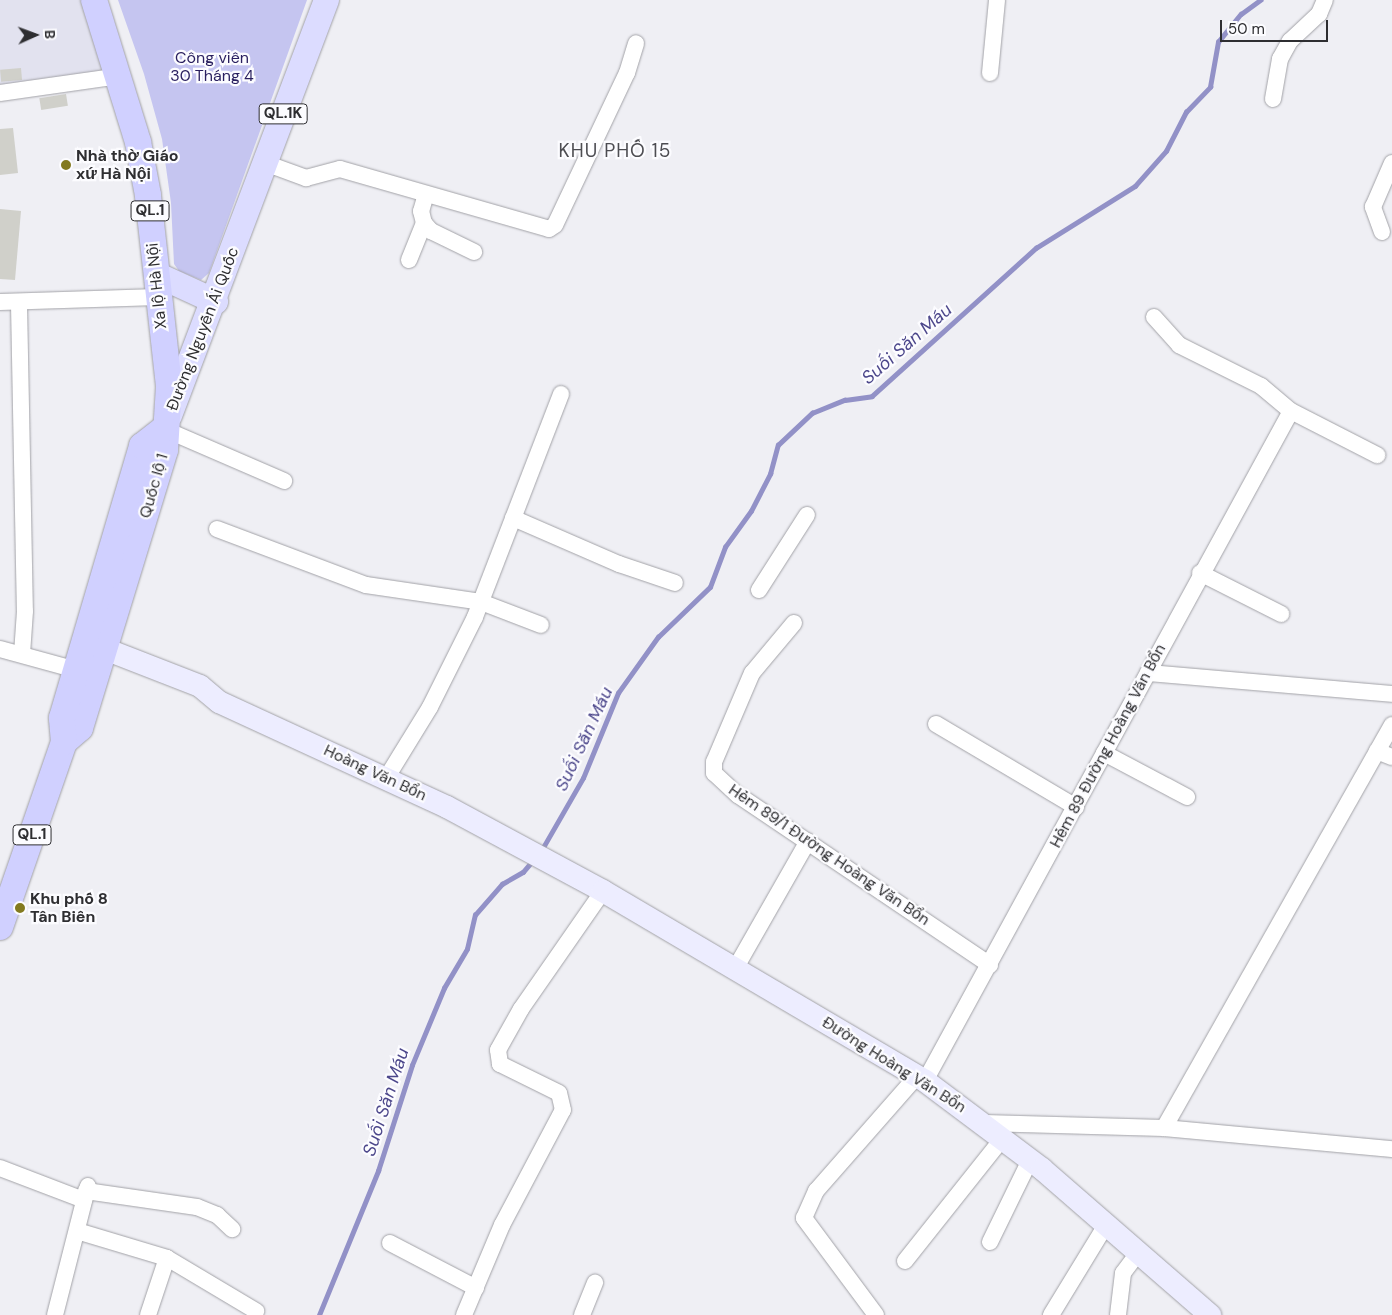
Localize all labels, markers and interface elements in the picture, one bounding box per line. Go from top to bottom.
north arrow [10,10,60,60]
scale bar [1222,10,1330,42]
text: 50 m [1228,19,1265,39]
text: B [41,30,59,39]
park label: Công viên 30 Tháng 4 [170,48,254,86]
road number: QL.1K [258,102,308,126]
district label: KHU PHỐ 15 [557,140,673,162]
place label: Nhà thờ Giáo xứ Hà Nội [76,146,179,184]
marker: Nhà thờ Giáo xứ Hà Nội [60,159,72,171]
road number: QL.1 [130,198,170,224]
street label: Xa lộ Hà Nội [143,242,171,330]
street label: Đường Nguyễn Ái Quốc [163,245,243,413]
water label: Suối Săn Máu [858,299,956,389]
street label: Quốc lộ 1 [136,452,172,520]
street label: Hẻm 89 Đường Hoàng Văn Bổn [1046,641,1170,851]
water label: Suối Săn Máu [550,684,618,794]
street label: Hoàng Văn Bổn [321,741,429,805]
street label: Hẻm 89/1 Đường Hoàng Văn Bổn [725,780,933,930]
road number: QL.1 [12,822,52,848]
place label: Khu phố 8 Tân Biên [30,889,108,927]
marker: Khu phố 8 Tân Biên [14,902,26,914]
street label: Đường Hoàng Văn Bổn [819,1013,969,1117]
water label: Suối Săn Máu [358,1045,414,1159]

